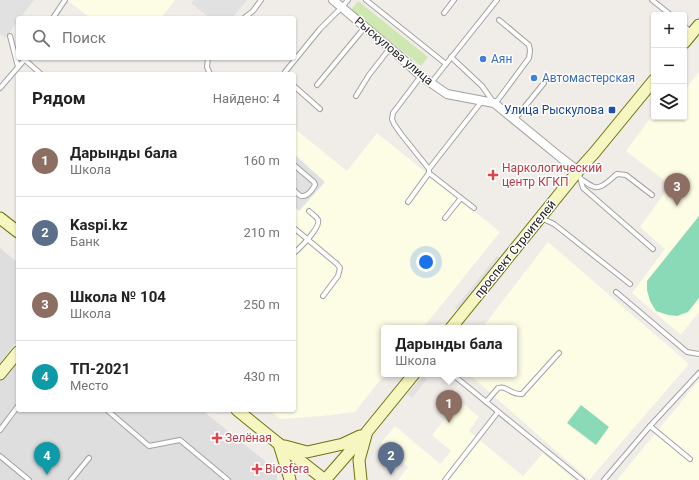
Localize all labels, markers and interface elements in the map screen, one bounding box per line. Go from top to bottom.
map controls [651,12,687,120]
button: + [651,12,687,48]
street label: Рыскулова улица [352,14,436,88]
search box [16,16,296,60]
icon: search [30,27,52,49]
text: Поиск [62,29,106,47]
button: − [651,48,687,84]
place label: Аян [491,52,512,66]
marker: Аян [478,54,488,64]
place label: Автомастерская [542,71,635,85]
marker: Автомастерская [529,73,539,83]
button: layers [651,84,687,120]
text: Рядом [32,88,86,108]
text: Найдено: 4 [213,91,280,106]
place label: Улица Рыскулова [504,103,604,117]
marker: Улица Рыскулова [607,105,617,115]
text: Дарынды бала [70,144,177,162]
text: 1 [41,153,49,168]
text: 160 m [243,153,280,168]
place label: Наркологический центр КГКП [502,161,602,189]
text: Школа [70,162,111,177]
marker: Наркологический центр КГКП [487,169,499,181]
pin: 3 [664,173,690,206]
street label: проспект Строителей [471,197,559,301]
text: Kaspi.kz [70,216,128,234]
text: 2 [41,225,49,240]
text: 210 m [243,225,280,240]
text: Банк [70,234,100,249]
your location [416,252,436,272]
text: Школа № 104 [70,288,166,306]
text: 3 [41,297,49,312]
text: 250 m [243,297,280,312]
text: Школа [70,306,111,321]
popup [381,325,517,377]
text: Дарынды бала [395,335,503,353]
text: Школа [395,353,436,368]
text: ТП-2021 [70,360,130,378]
text: 4 [41,369,49,384]
text: 430 m [243,369,280,384]
text: Место [70,378,108,393]
pin: 1 [436,390,462,423]
place label: Зелёная [225,431,272,445]
marker: Зелёная [212,433,222,443]
pin: 4 [34,442,60,475]
pin: 2 [378,442,404,475]
place label: Biosfera [265,462,309,476]
marker: Biosfera [252,464,262,474]

